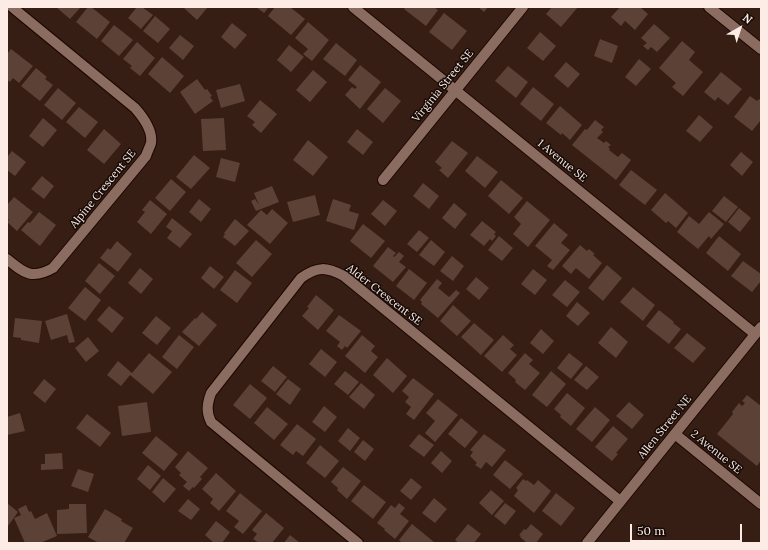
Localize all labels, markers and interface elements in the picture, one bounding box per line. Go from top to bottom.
north arrow [720,8,760,48]
text: N [740,11,755,27]
street label: Virginia Street SE [410,47,476,125]
street label: 1 Avenue SE [534,137,590,185]
street label: Alpine Crescent SE [67,147,139,231]
street label: Alder Crescent SE [344,261,424,329]
street label: Allen Street NE [635,393,695,461]
street label: 2 Avenue SE [688,427,744,477]
scale bar [632,516,744,542]
text: 50 m [637,523,665,538]

